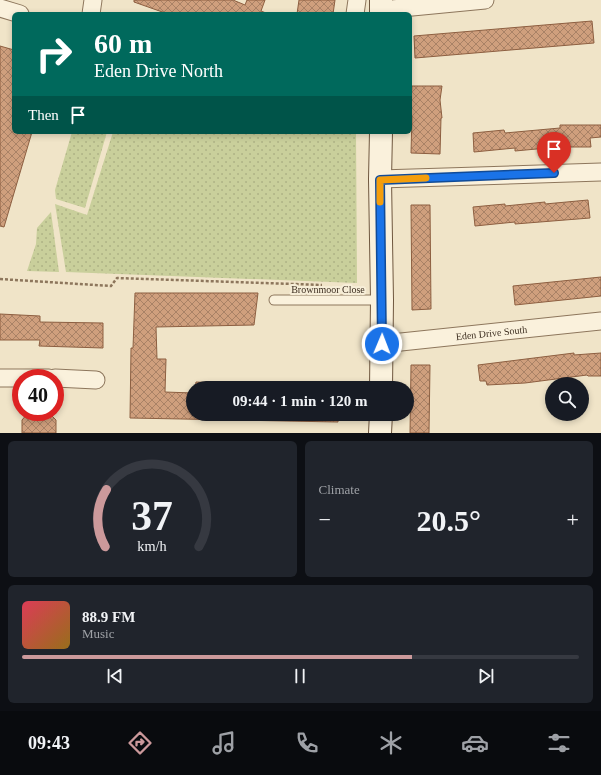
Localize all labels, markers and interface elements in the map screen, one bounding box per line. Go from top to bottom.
icon: right [28,28,80,80]
text: 60 m [94,28,152,59]
text: Eden Drive North [94,61,223,81]
icon: arrive [67,104,89,126]
text: Then [28,107,59,123]
pin [537,132,571,173]
icon: arrive [543,138,565,160]
street label: Brownmoor Close [291,284,365,295]
position arrow [361,323,403,365]
street label: Eden Drive South [455,324,528,342]
speed limit sign: 40 [12,369,64,421]
map controls [545,377,589,421]
button: search [545,377,589,421]
text: 09:44 · 1 min · 120 m [233,393,368,409]
text: Climate [319,482,360,497]
text: 37 [131,493,173,539]
text: 20.5° [417,504,481,537]
text: − [319,507,331,532]
text: + [567,507,579,532]
text: km/h [138,538,167,554]
text: 88.9 FM [82,609,135,625]
text: Music [82,626,115,641]
icon: previous [104,665,126,687]
icon: pause [289,665,311,687]
icon: next [475,665,497,687]
icon: directions [126,729,154,757]
icon: music [210,729,238,757]
icon: phone [293,729,321,757]
icon: climate [377,729,405,757]
icon: car [461,729,489,757]
icon: filters [545,729,573,757]
text: 09:43 [28,733,70,753]

